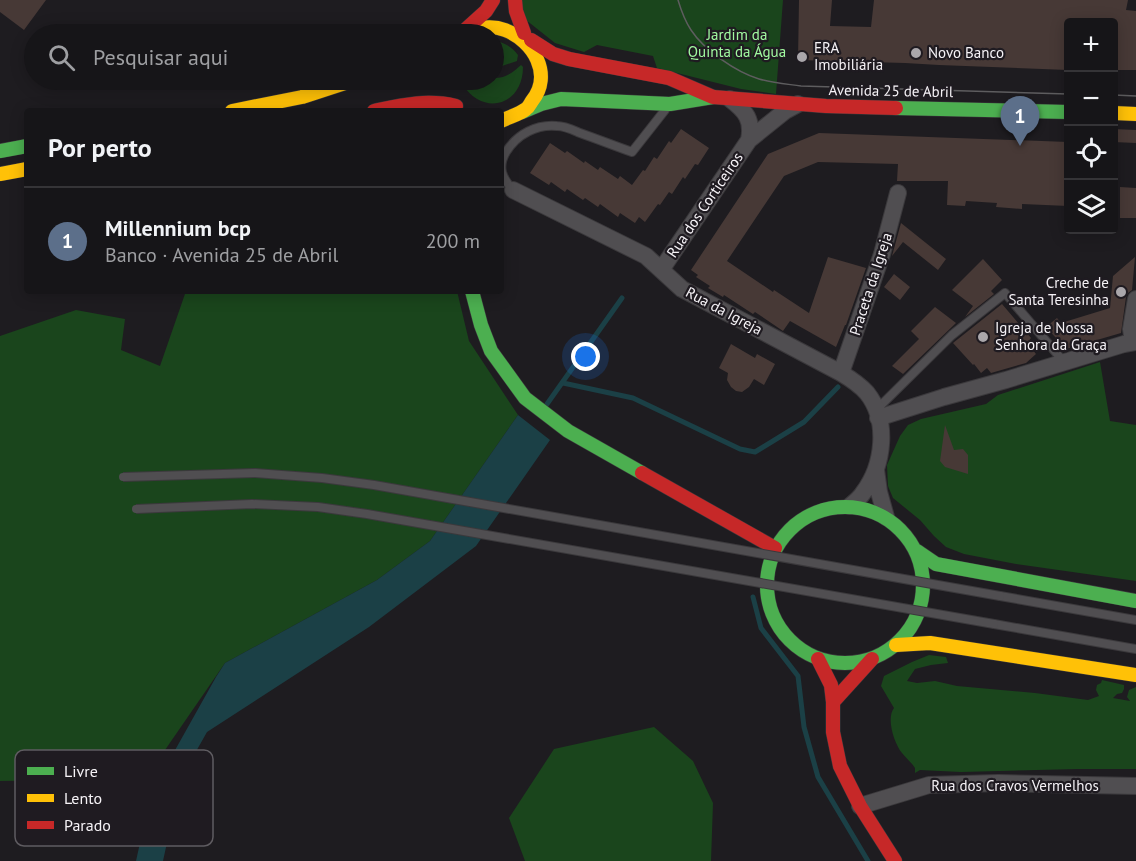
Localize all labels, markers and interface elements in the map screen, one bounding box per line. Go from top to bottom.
map controls [1064,18,1118,234]
button: + [1064,18,1118,72]
search box [24,24,504,90]
park label: Jardim da Quinta da Água [688,25,786,61]
place label: ERA Imobiliária [814,38,883,74]
icon: search [45,41,78,74]
text: Pesquisar aqui [93,43,229,71]
place label: Novo Banco [928,43,1004,62]
marker: Novo Banco [909,46,923,60]
marker: ERA Imobiliária [795,50,809,64]
button: − [1064,72,1118,126]
street label: Avenida 25 de Abril [829,80,954,101]
pin: 1 [1000,96,1040,146]
button: locate [1064,126,1118,180]
text: Por perto [48,131,152,164]
street label: Rua dos Corticeiros [662,148,747,261]
button: layers [1064,180,1118,234]
text: Millennium bcp [105,214,251,242]
text: 1 [62,228,73,254]
text: 200 m [426,228,480,254]
street label: Praceta da Igreja [845,230,896,338]
text: Banco · Avenida 25 de Abril [105,242,338,268]
place label: Creche de Santa Teresinha [1008,273,1109,309]
street label: Rua da Igreja [683,282,766,339]
marker: Creche de Santa Teresinha [1114,285,1128,299]
place label: Igreja de Nossa Senhora da Graça [995,318,1107,354]
marker: Igreja de Nossa Senhora da Graça [976,330,990,344]
your location [571,342,600,371]
legend [15,750,213,846]
text: Livre [64,761,98,781]
street label: Rua dos Cravos Vermelhos [931,776,1099,795]
text: Lento [64,788,102,808]
text: Parado [64,815,111,835]

